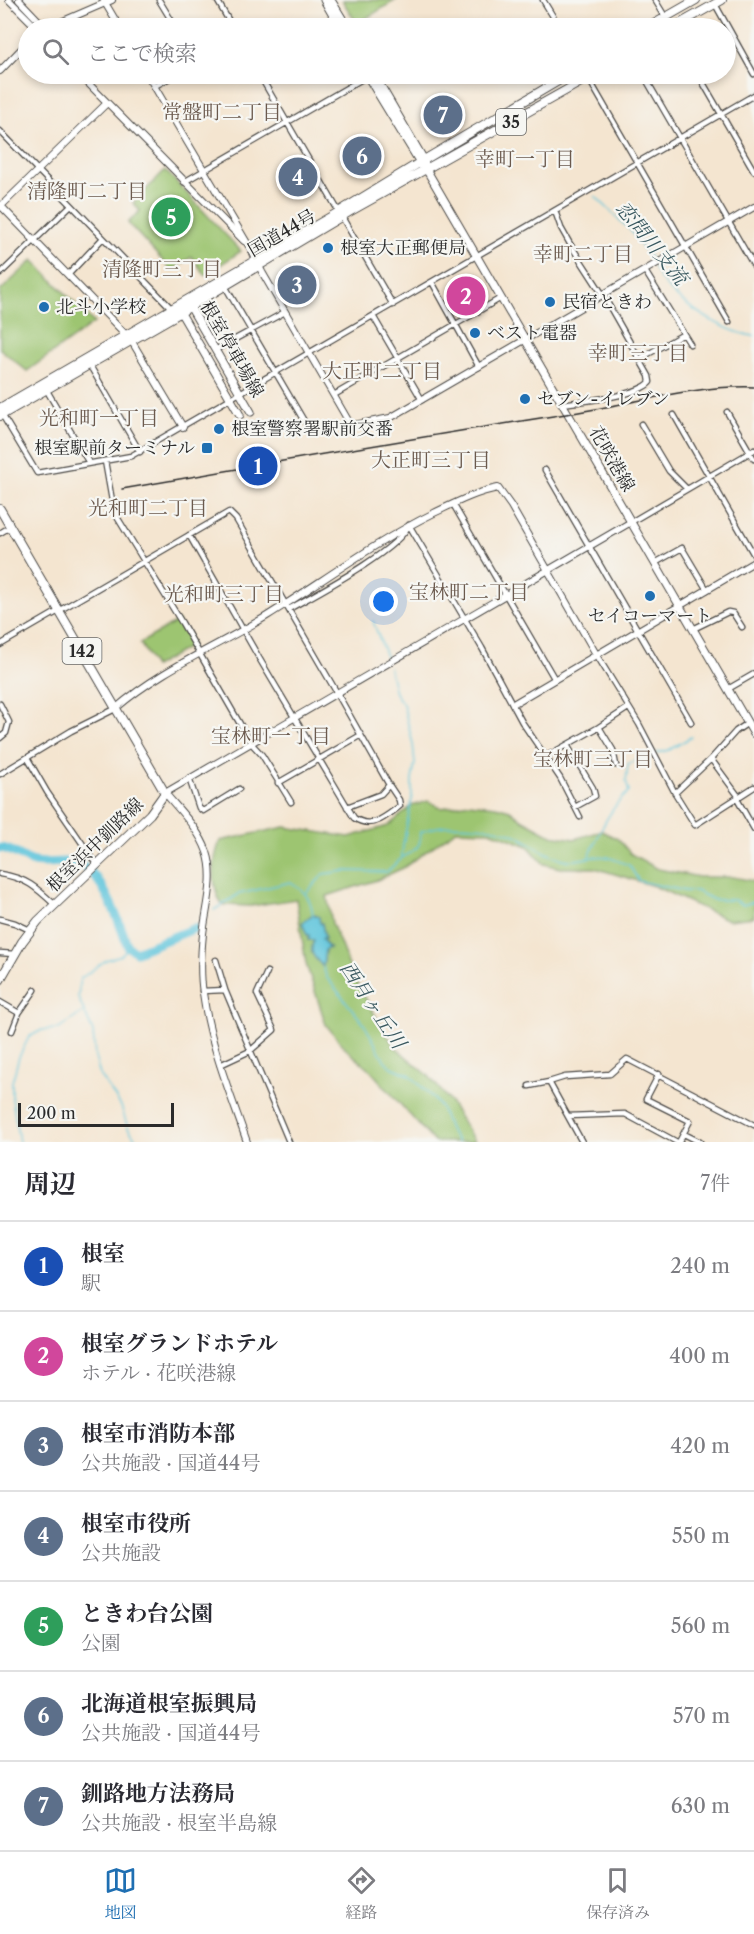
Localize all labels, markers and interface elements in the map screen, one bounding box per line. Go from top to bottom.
search box [18,18,736,84]
icon: search [39,35,72,68]
text: ここで検索 [87,40,197,67]
pin: 7 [424,92,462,138]
district label: 常盤町二丁目 [162,100,282,124]
road number: 35 [496,109,526,135]
pin: 6 [342,134,382,178]
district label: 幸町一丁目 [475,147,575,171]
pin: 4 [278,154,318,200]
district label: 清隆町二丁目 [27,179,147,203]
pin: 5 [152,194,190,240]
water label: 恋問川支流 [611,197,695,292]
street label: 国道44号 [244,205,320,261]
place label: 根室大正郵便局 [340,237,466,259]
marker: 根室大正郵便局 [321,241,335,255]
district label: 幸町二丁目 [533,242,633,266]
district label: 清隆町三丁目 [102,257,222,281]
pin: 3 [278,262,316,308]
pin: 2 [446,274,486,318]
place label: 民宿ときわ [562,291,652,313]
marker: 民宿ときわ [543,295,557,309]
place label: 北斗小学校 [56,296,146,318]
street label: 根室停車場線 [195,297,269,401]
marker: 北斗小学校 [37,300,51,314]
place label: ベスト電器 [487,322,577,344]
marker: ベスト電器 [468,326,482,340]
district label: 幸町三丁目 [588,341,688,365]
district label: 大正町二丁目 [322,359,442,383]
place label: セブン-イレブン [537,388,670,410]
marker: セブン-イレブン [518,392,532,406]
district label: 光和町一丁目 [39,406,159,430]
place label: 根室警察署駅前交番 [231,418,393,440]
marker: 根室警察署駅前交番 [212,422,226,436]
street label: 花咲港線 [584,422,640,496]
place label: 根室駅前ターミナル [34,437,195,459]
marker: 根室駅前ターミナル [200,441,214,455]
pin: 1 [238,444,278,488]
district label: 大正町三丁目 [371,448,491,472]
district label: 光和町二丁目 [88,496,208,520]
district label: 宝林町二丁目 [409,580,529,604]
district label: 光和町三丁目 [164,582,284,606]
your location [369,587,398,616]
marker: セイコーマート [643,589,657,603]
place label: セイコーマート [588,605,712,627]
road number: 142 [62,638,101,664]
district label: 宝林町一丁目 [211,724,331,748]
district label: 宝林町三丁目 [533,747,653,771]
street label: 根室浜中釧路線 [42,793,148,897]
water label: 西月ヶ丘川 [335,957,412,1055]
scale bar [18,1100,174,1128]
text: 200 m [27,1103,76,1123]
text: 周辺 [24,1168,76,1200]
text: 7件 [700,1171,730,1195]
text: 根室 [81,1240,125,1267]
text: 1 [39,1254,48,1278]
text: 240 m [670,1254,730,1278]
text: 駅 [81,1271,101,1295]
text: 根室グランドホテル [81,1330,278,1357]
text: 2 [38,1344,49,1368]
text: 400 m [669,1344,730,1368]
text: ホテル · 花咲港線 [81,1361,236,1385]
text: 根室市消防本部 [81,1420,235,1447]
text: 3 [38,1434,49,1458]
text: 420 m [670,1434,730,1458]
text: 公共施設 · 国道44号 [81,1451,260,1475]
text: 根室市役所 [81,1510,191,1537]
text: 4 [38,1524,49,1548]
text: 550 m [672,1524,730,1548]
text: 公共施設 [81,1541,161,1565]
text: ときわ台公園 [81,1600,213,1627]
text: 5 [38,1614,49,1638]
text: 560 m [671,1614,730,1638]
text: 公園 [81,1631,121,1655]
text: 北海道根室振興局 [81,1690,257,1717]
text: 6 [38,1704,49,1728]
text: 570 m [673,1704,730,1728]
text: 公共施設 · 国道44号 [81,1721,260,1745]
text: 釧路地方法務局 [81,1780,235,1807]
text: 7 [38,1794,49,1818]
text: 630 m [671,1794,730,1818]
text: 公共施設 · 根室半島線 [81,1811,277,1835]
tab: 地図 [104,1864,137,1923]
tab: 経路 [345,1864,378,1923]
tab: 保存済み [586,1864,650,1923]

